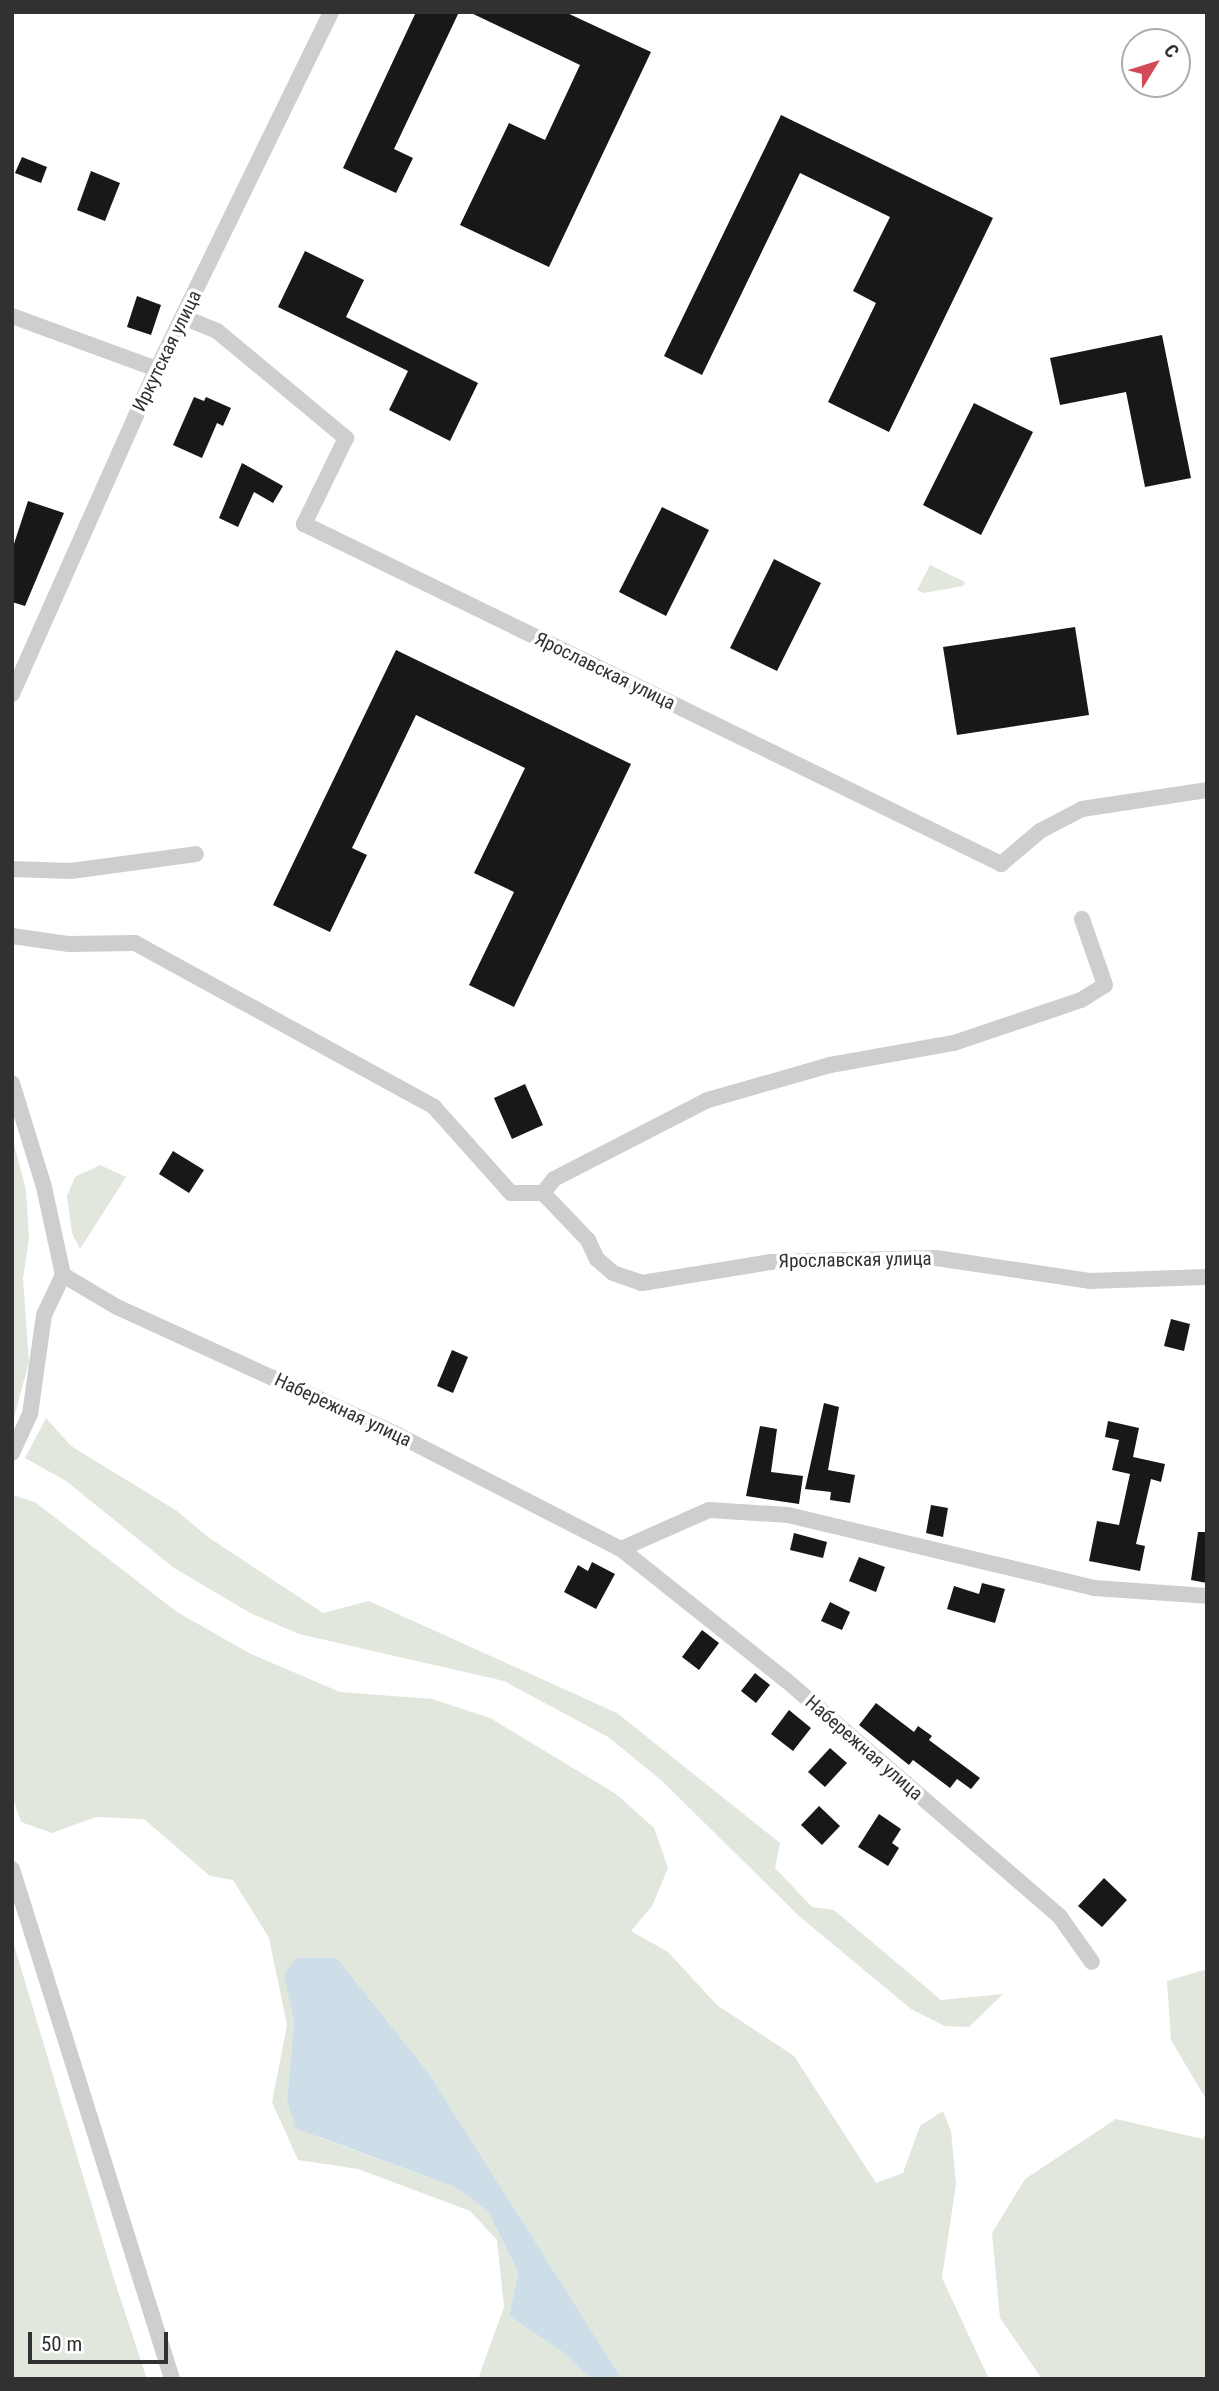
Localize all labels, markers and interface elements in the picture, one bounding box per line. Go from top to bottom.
north arrow [1121,28,1191,98]
text: С [1159,40,1184,62]
street label: Иркутская улица [128,287,206,415]
street label: Ярославская улица [531,627,679,715]
street label: Ярославская улица [778,1247,932,1273]
street label: Набережная улица [271,1368,415,1452]
street label: Набережная улица [801,1691,927,1805]
scale bar [32,2318,172,2362]
text: 50 m [41,2332,82,2356]

